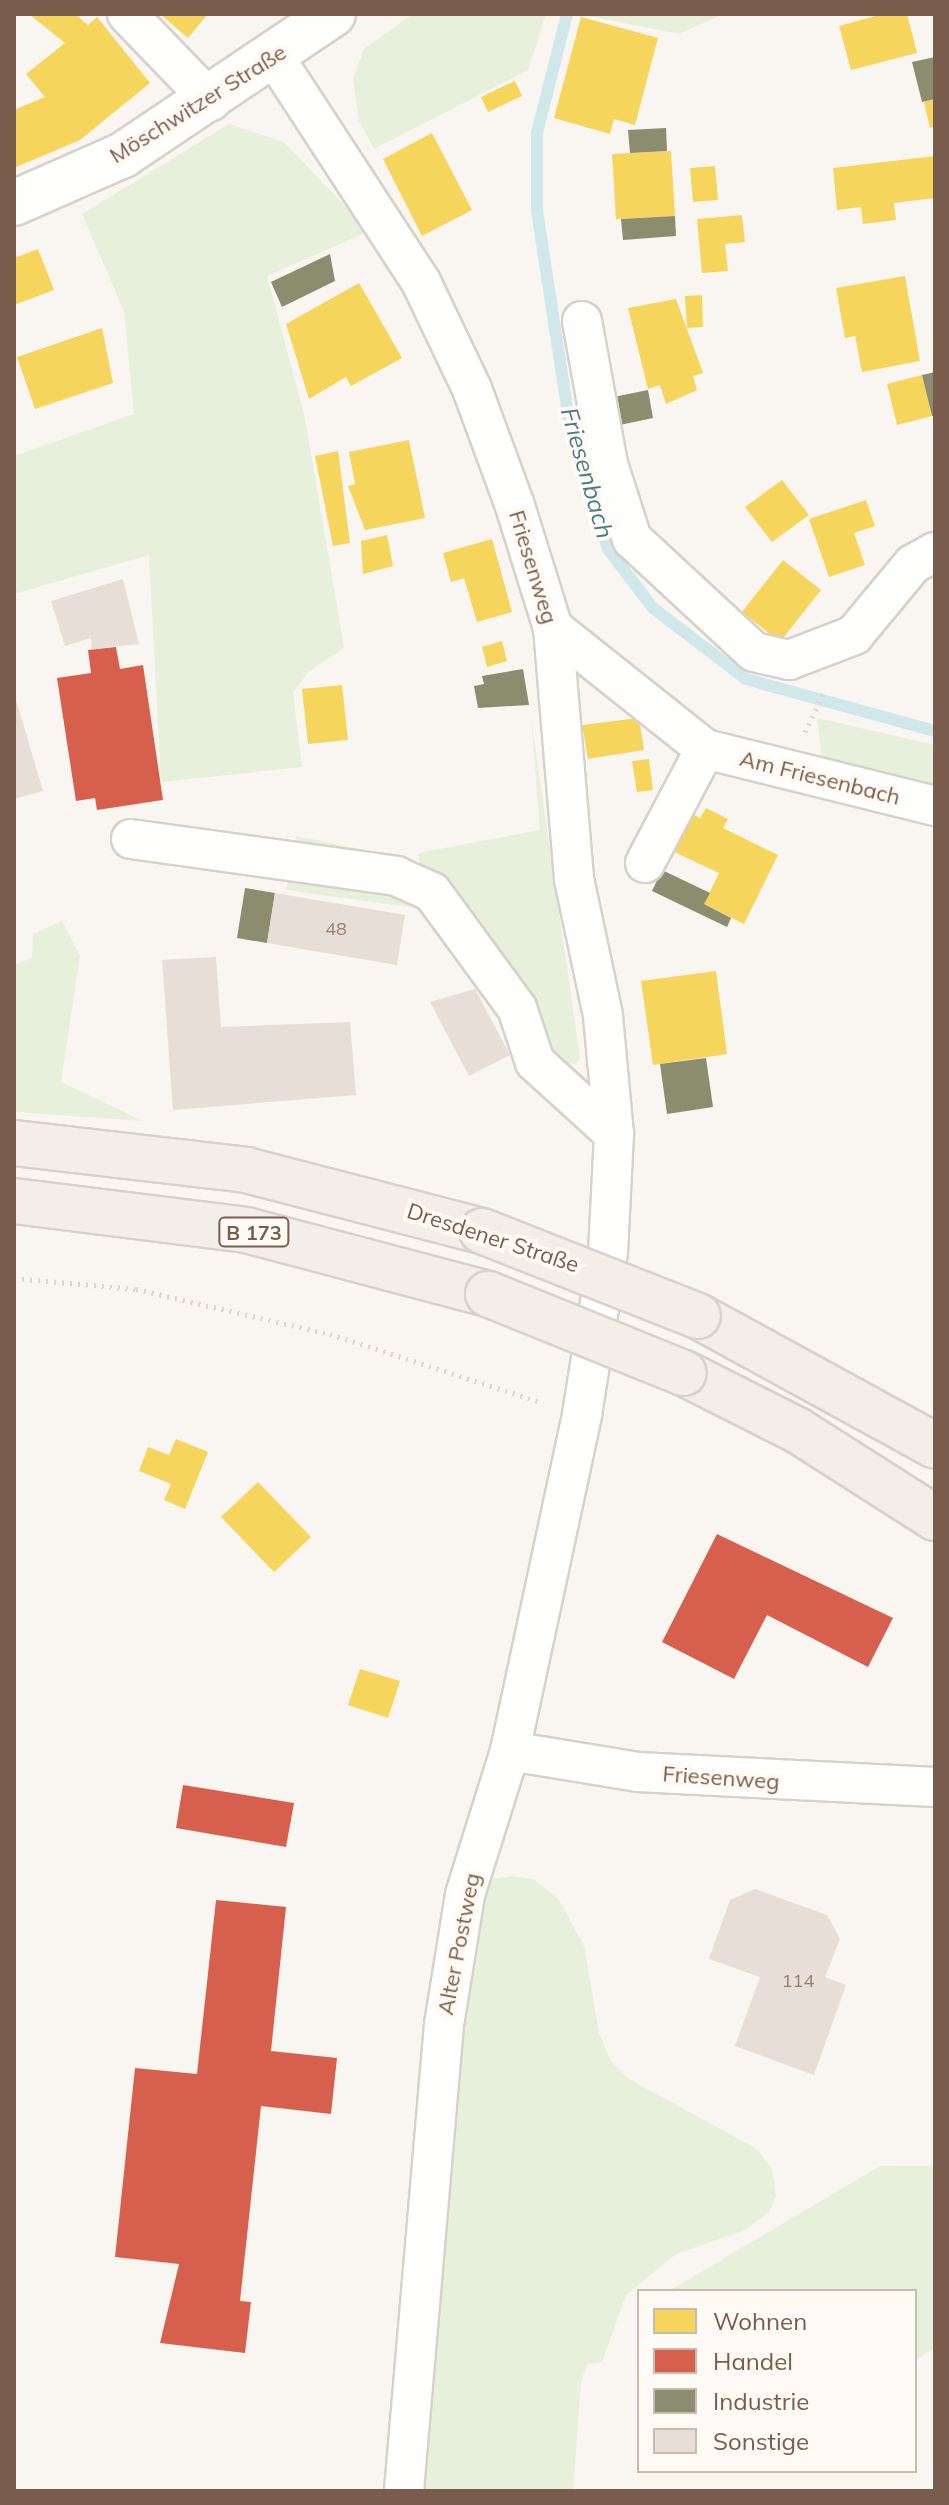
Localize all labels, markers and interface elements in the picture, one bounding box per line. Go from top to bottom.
street label: Möschwitzer Straße [105,39,291,169]
water label: Friesenbach [555,404,619,542]
street label: Friesenweg [503,507,563,627]
street label: Am Friesenbach [737,745,903,811]
house number: 48 [325,918,347,940]
street label: Dresdener Straße [404,1198,582,1278]
road number: B 173 [218,1216,290,1248]
street label: Friesenweg [662,1761,780,1795]
street label: Alter Postweg [432,1871,486,2017]
house number: 114 [782,1970,814,1992]
legend [637,2289,917,2473]
text: Wohnen [713,2306,807,2336]
text: Handel [713,2346,793,2376]
text: Industrie [713,2386,809,2416]
text: Sonstige [713,2426,809,2456]

